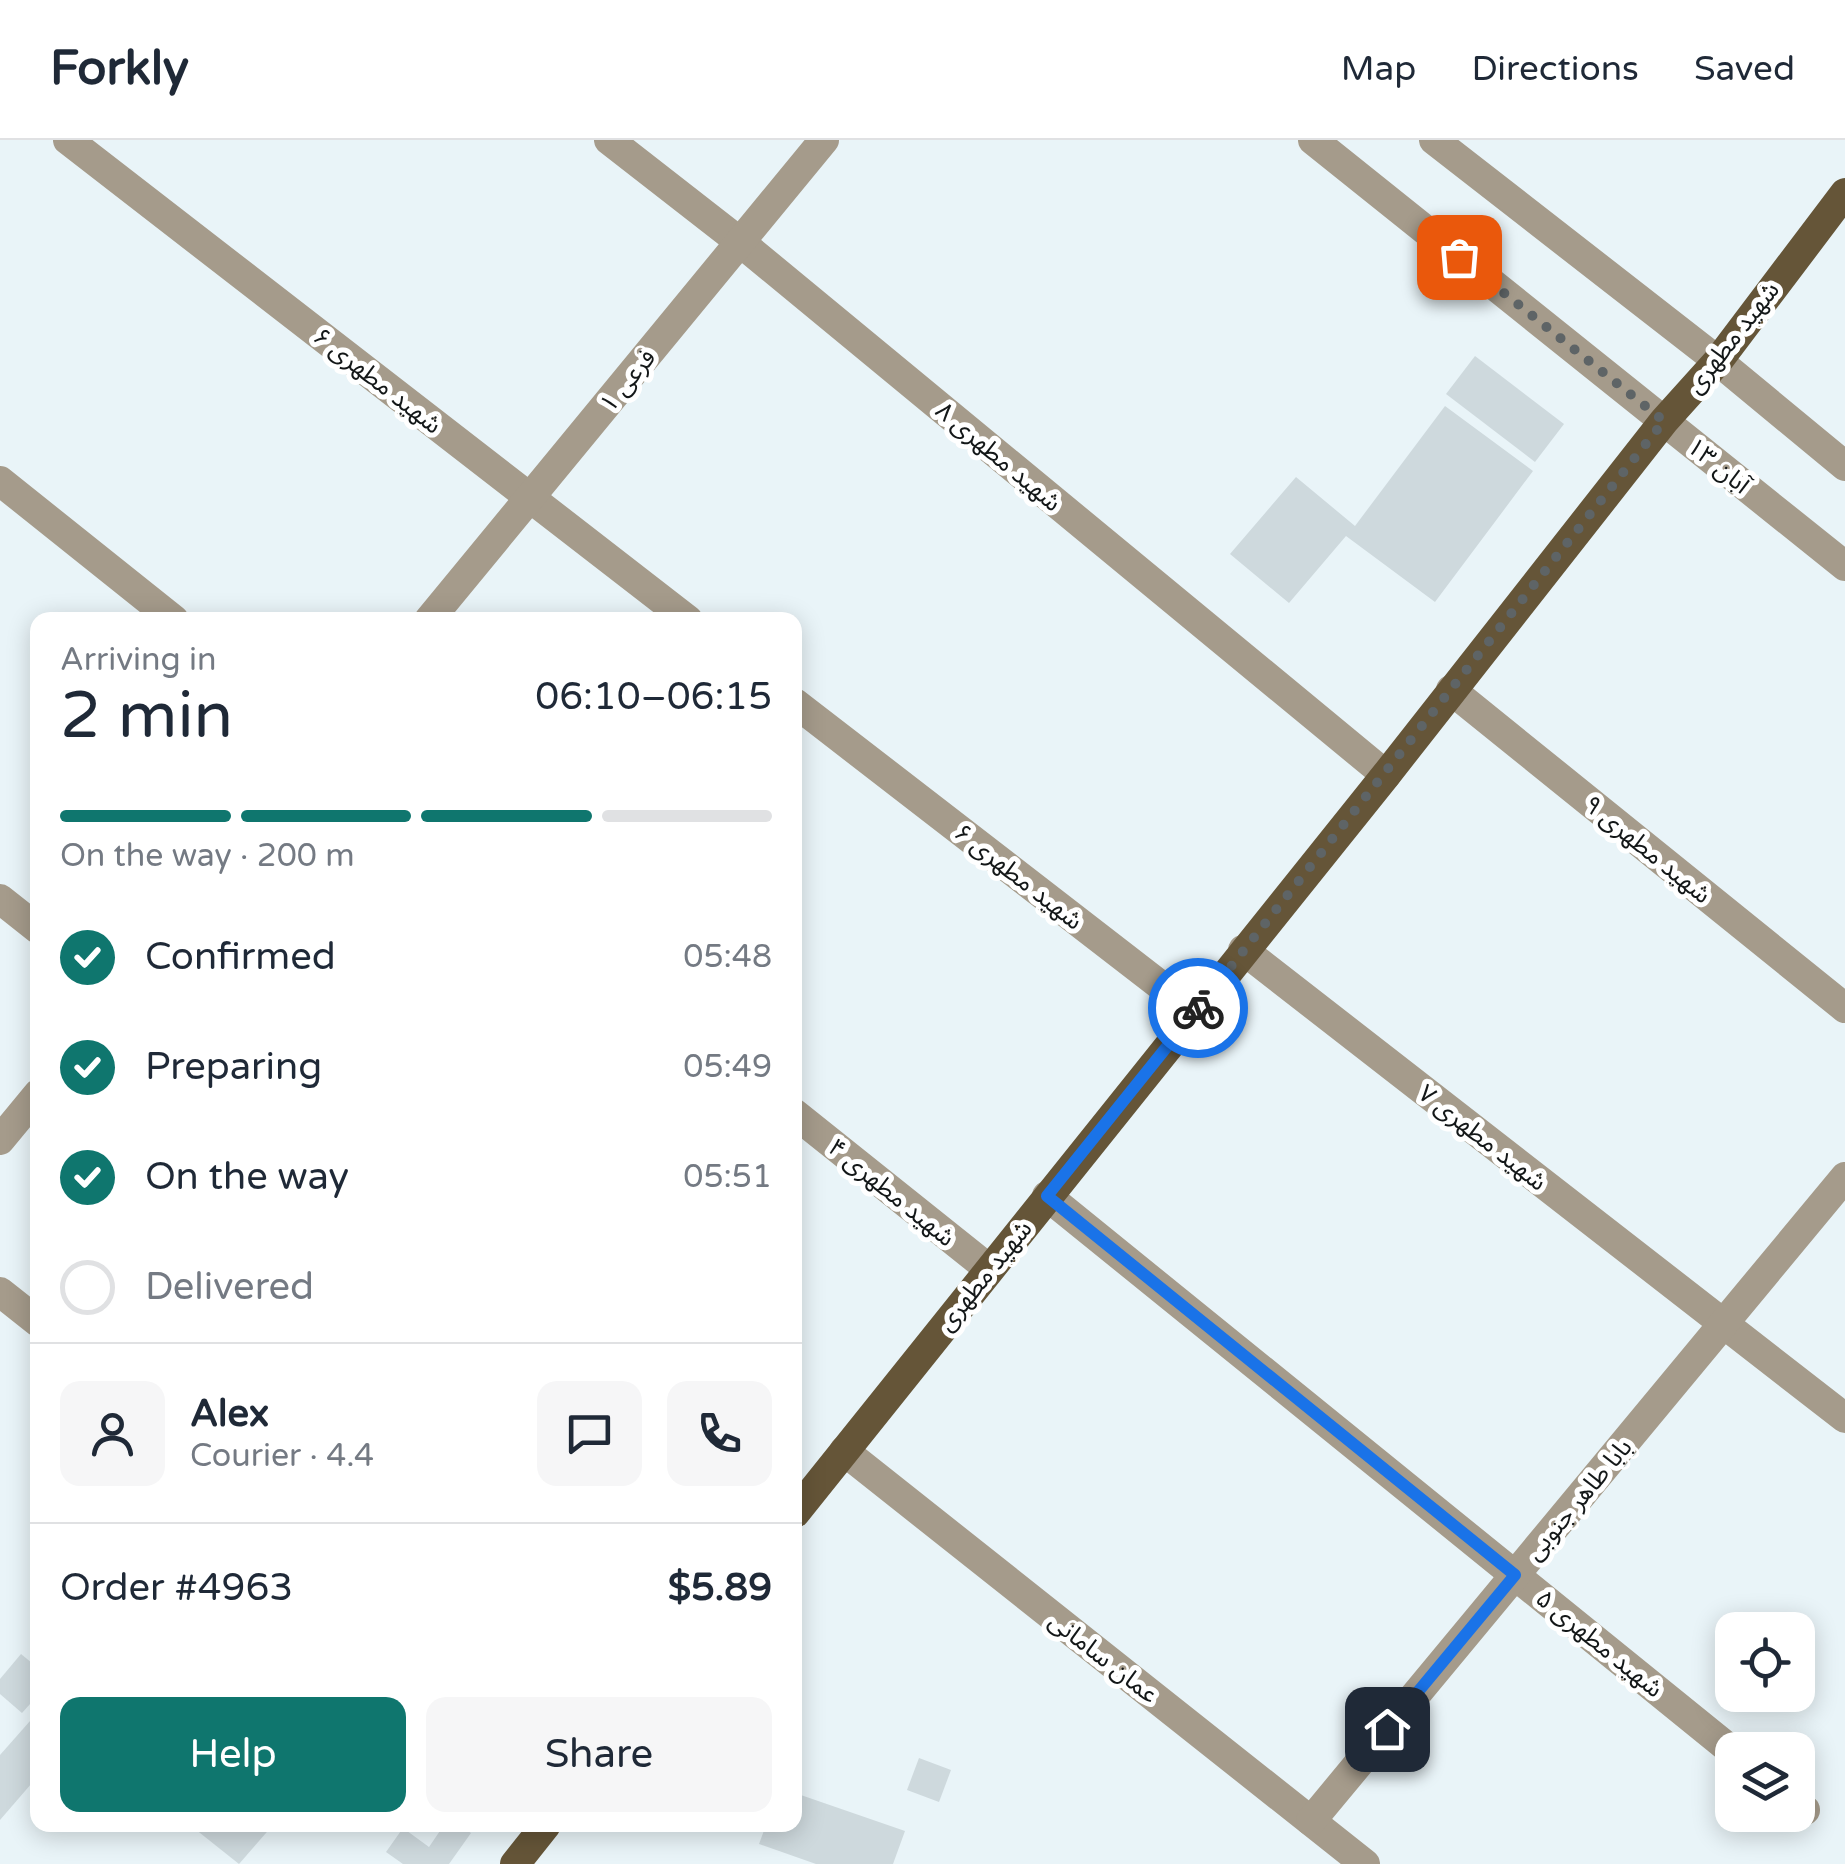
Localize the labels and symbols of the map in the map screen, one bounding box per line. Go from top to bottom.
pin [1417,215,1502,300]
street label: شهید مطهری [1680,276,1786,400]
street label: شهید مطهری ۶ [307,321,448,440]
street label: فرعی ۱ [593,343,662,418]
street label: شهید مطهری ۸ [929,396,1067,518]
street label: آبان ۱۳ [1681,431,1757,501]
street label: شهید مطهری ۹ [1578,789,1717,910]
street label: شهید مطهری ۶ [948,817,1089,936]
courier [1148,958,1248,1058]
street label: شهید مطهری ۷ [1412,1078,1553,1197]
street label: شهید مطهری ۴ [822,1132,961,1253]
street label: شهید مطهری [931,1214,1039,1337]
street label: بابا طاهر جنوبی [1519,1433,1638,1567]
street label: شهید مطهری ۵ [1530,1583,1669,1704]
street label: عمان سامانی [1043,1606,1164,1710]
pin [1345,1687,1430,1772]

